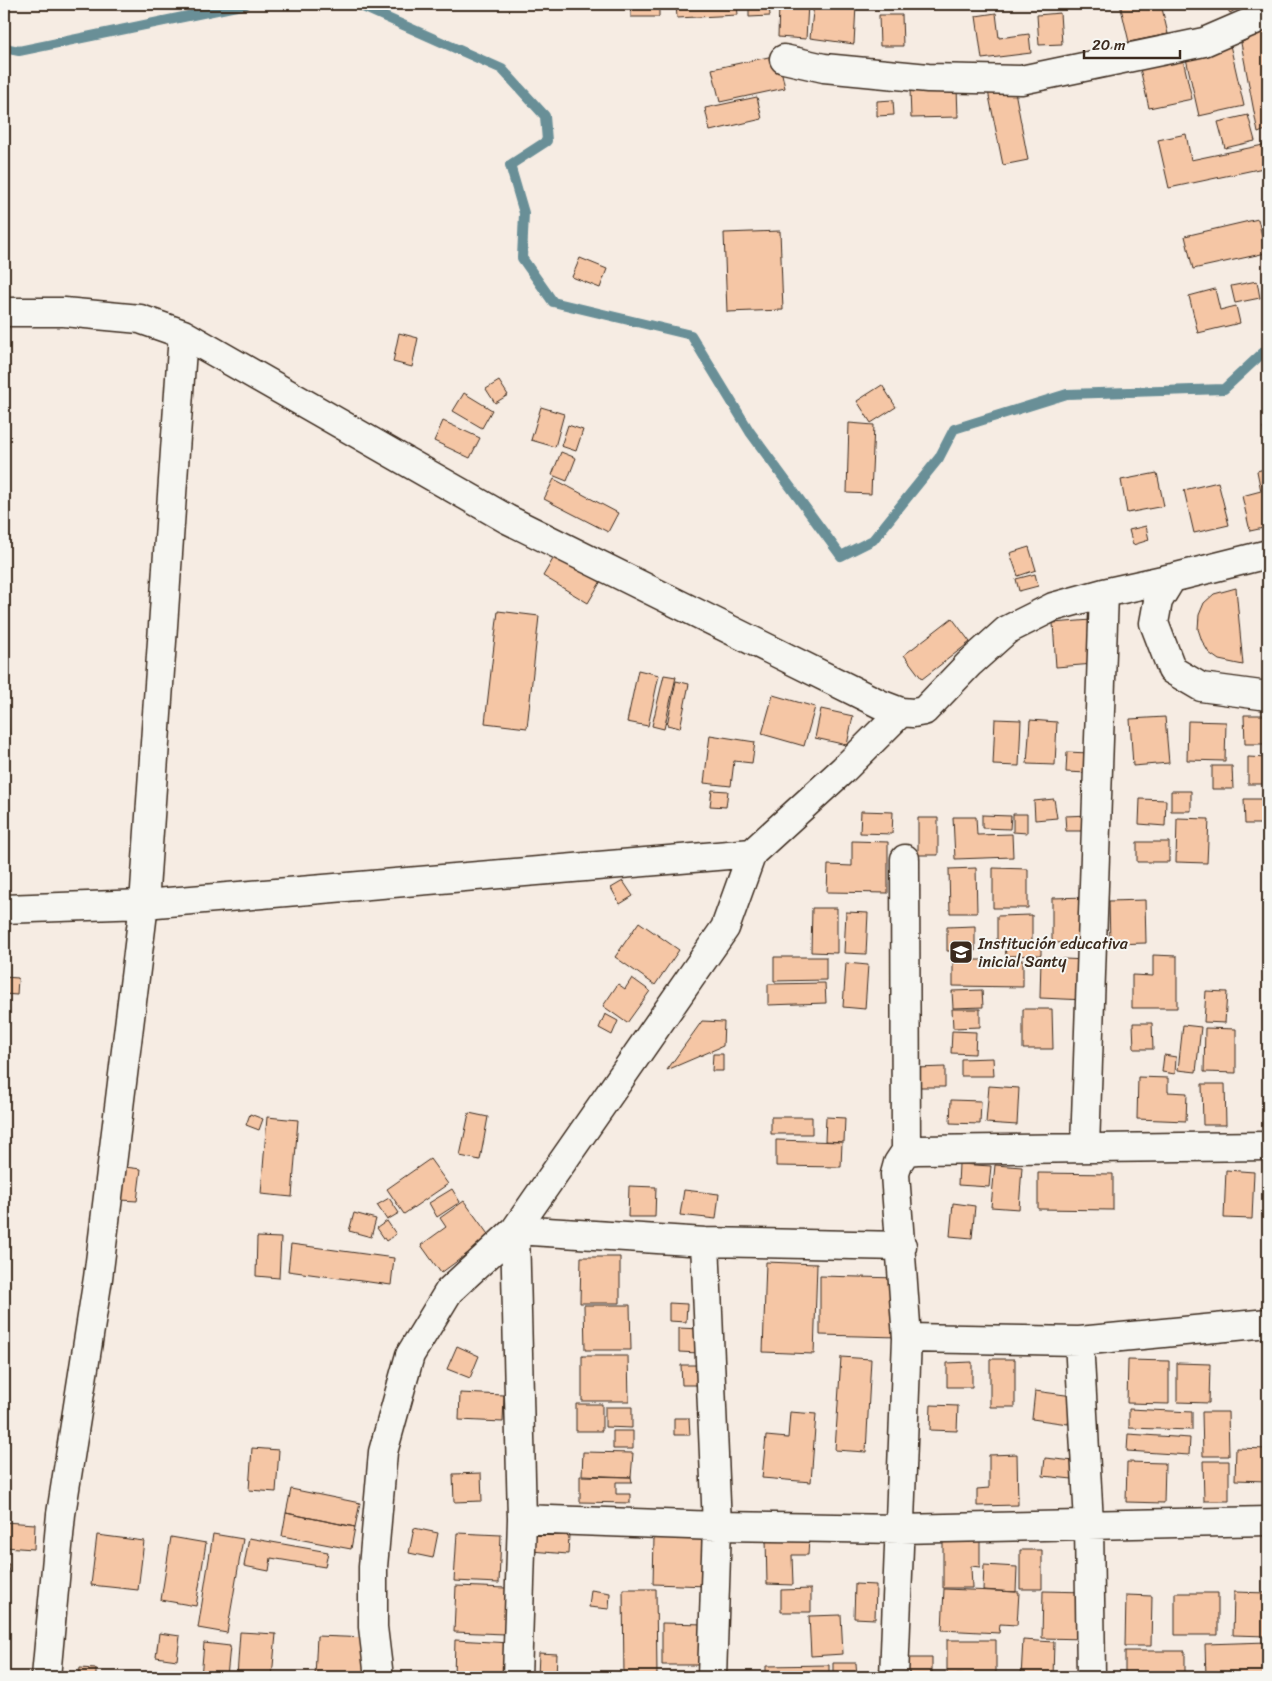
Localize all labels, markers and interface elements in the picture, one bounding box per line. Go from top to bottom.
scale bar [1084,28,1181,60]
text: 20 m [1092,32,1126,58]
place label: Institución educativa inicial Santy [977,929,1129,976]
school or university icon: Institución educativa inicial Santy [948,939,974,965]

